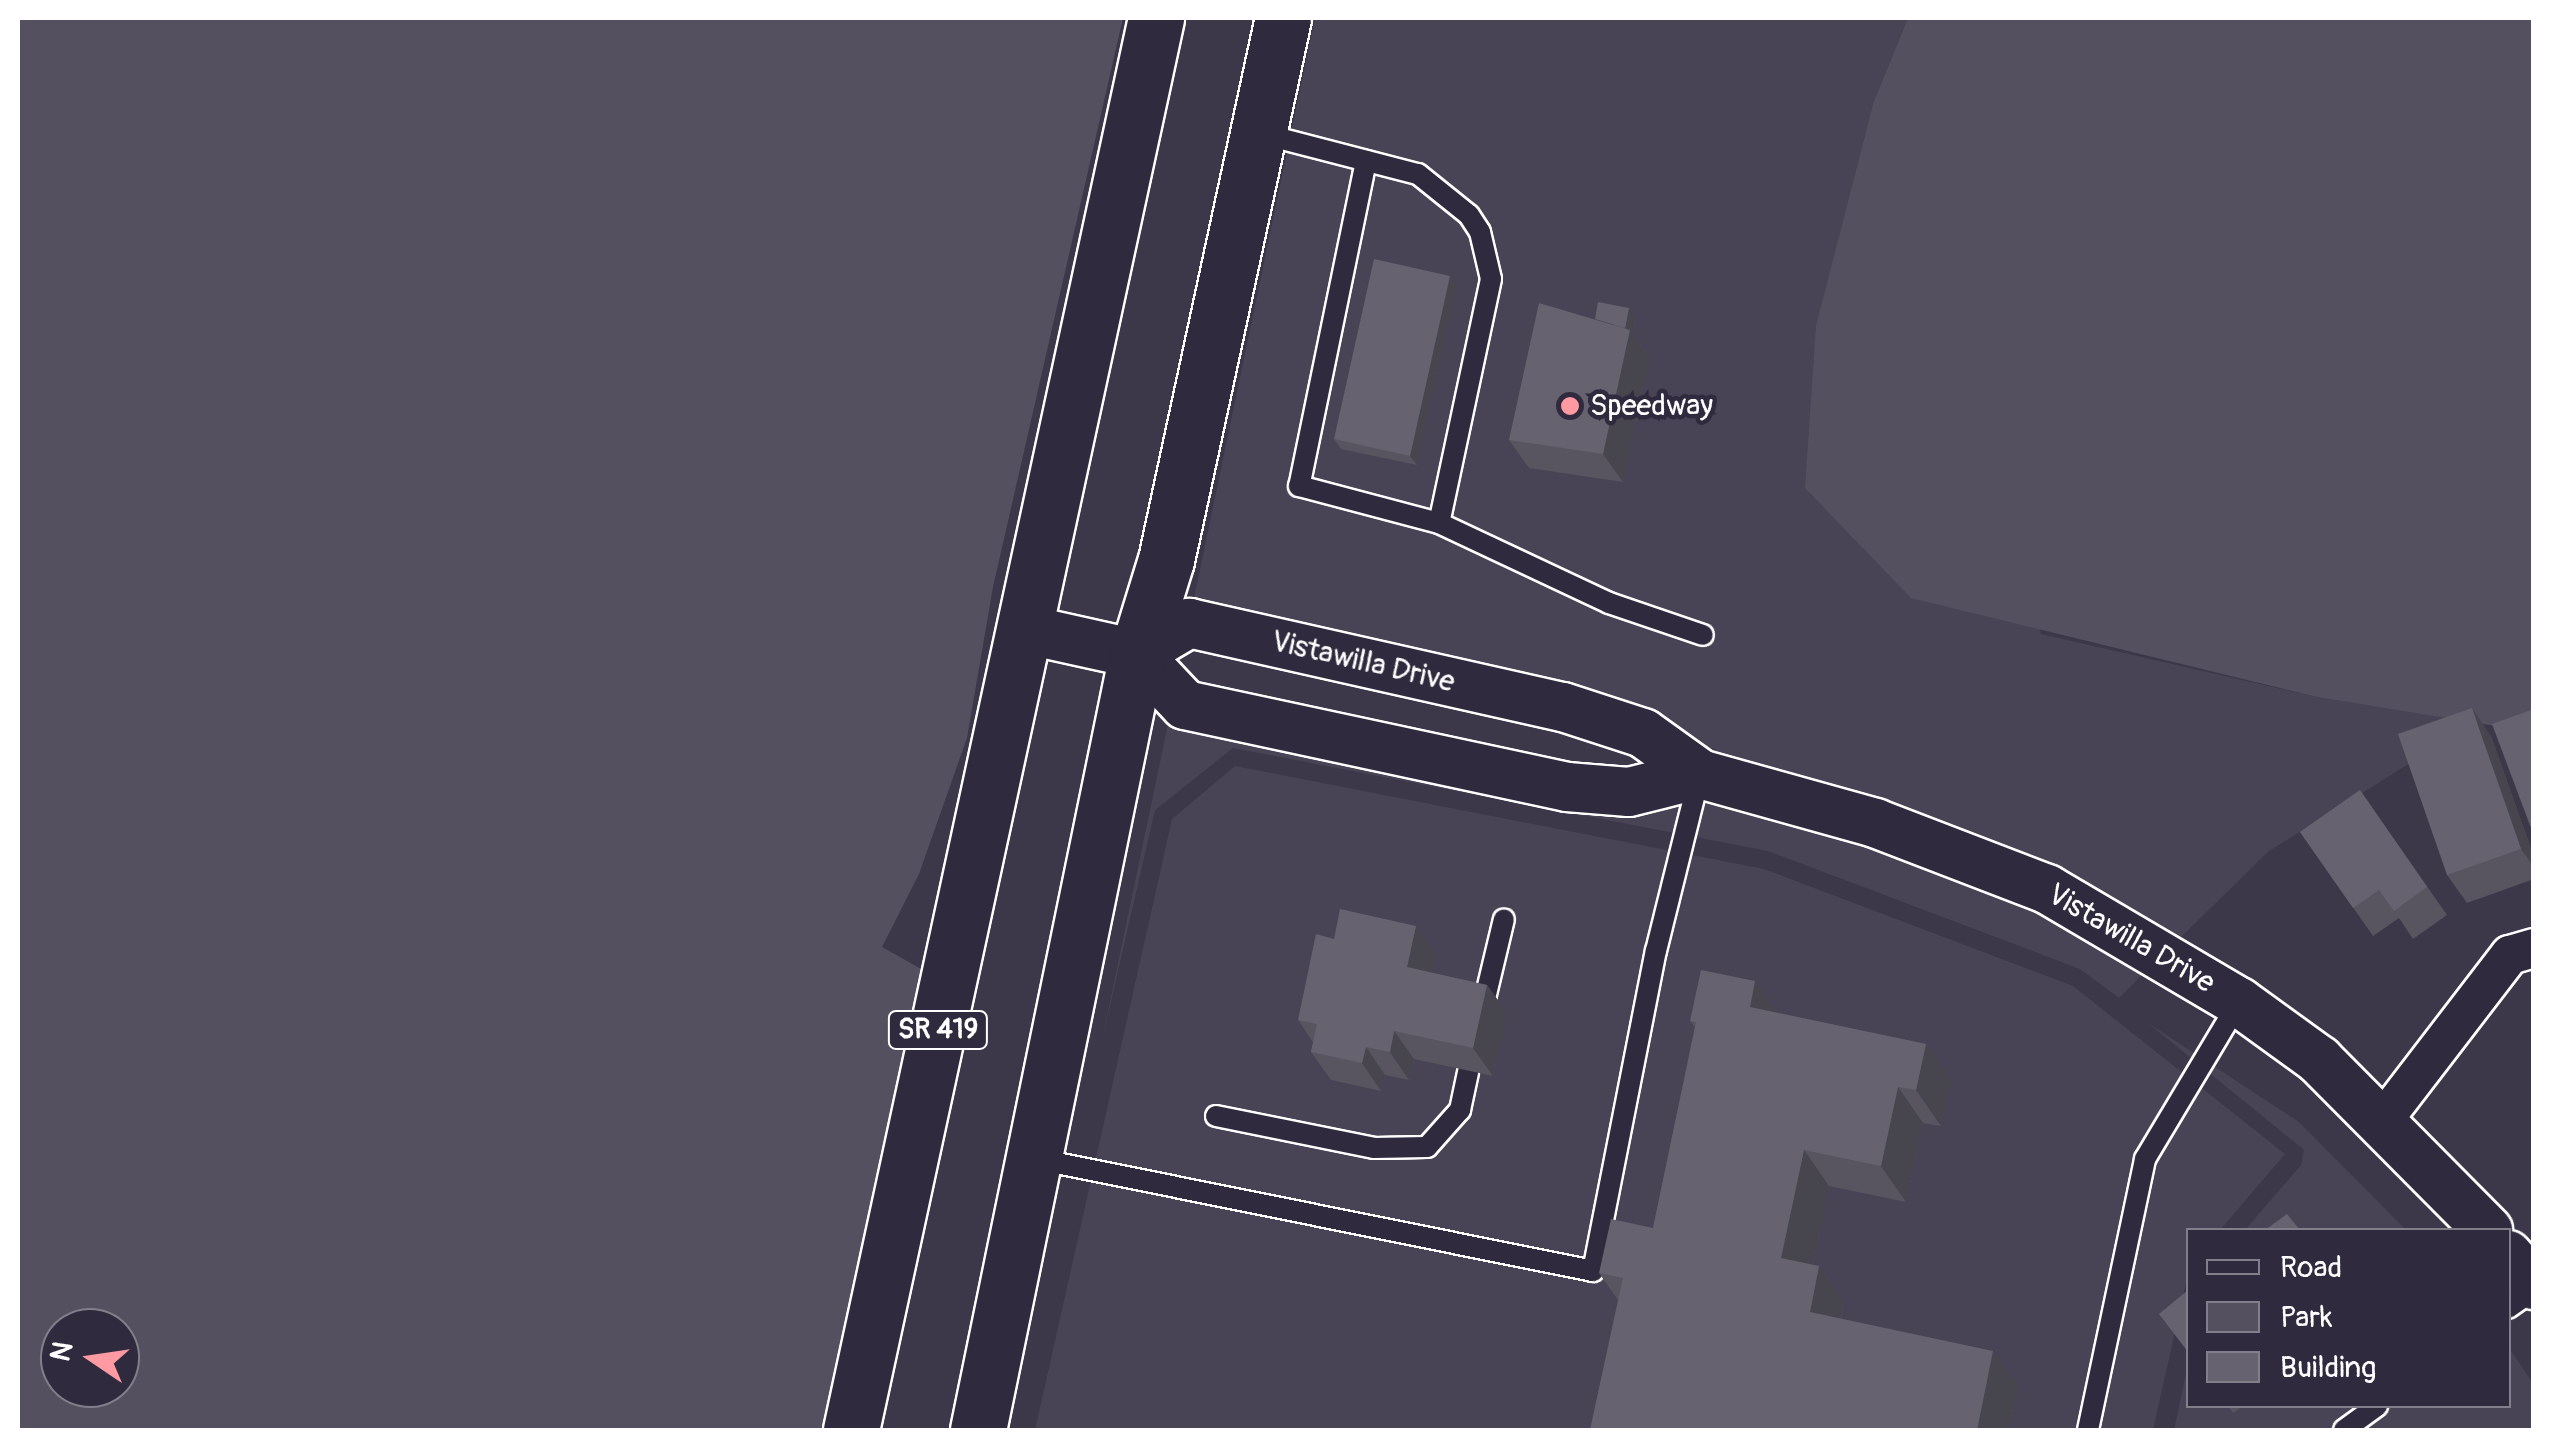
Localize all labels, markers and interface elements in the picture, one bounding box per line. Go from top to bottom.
place label: Speedway [1590,388,1713,424]
marker: Speedway [1559,395,1581,417]
street label: Vistawilla Drive [1268,623,1458,701]
street label: Vistawilla Drive [2041,877,2221,1001]
road number: SR 419 [886,1007,990,1053]
legend [2186,1228,2511,1408]
text: Road [2280,1249,2342,1286]
text: Park [2280,1299,2333,1336]
north arrow [40,1308,140,1408]
text: N [43,1338,81,1365]
text: Building [2280,1349,2376,1386]

